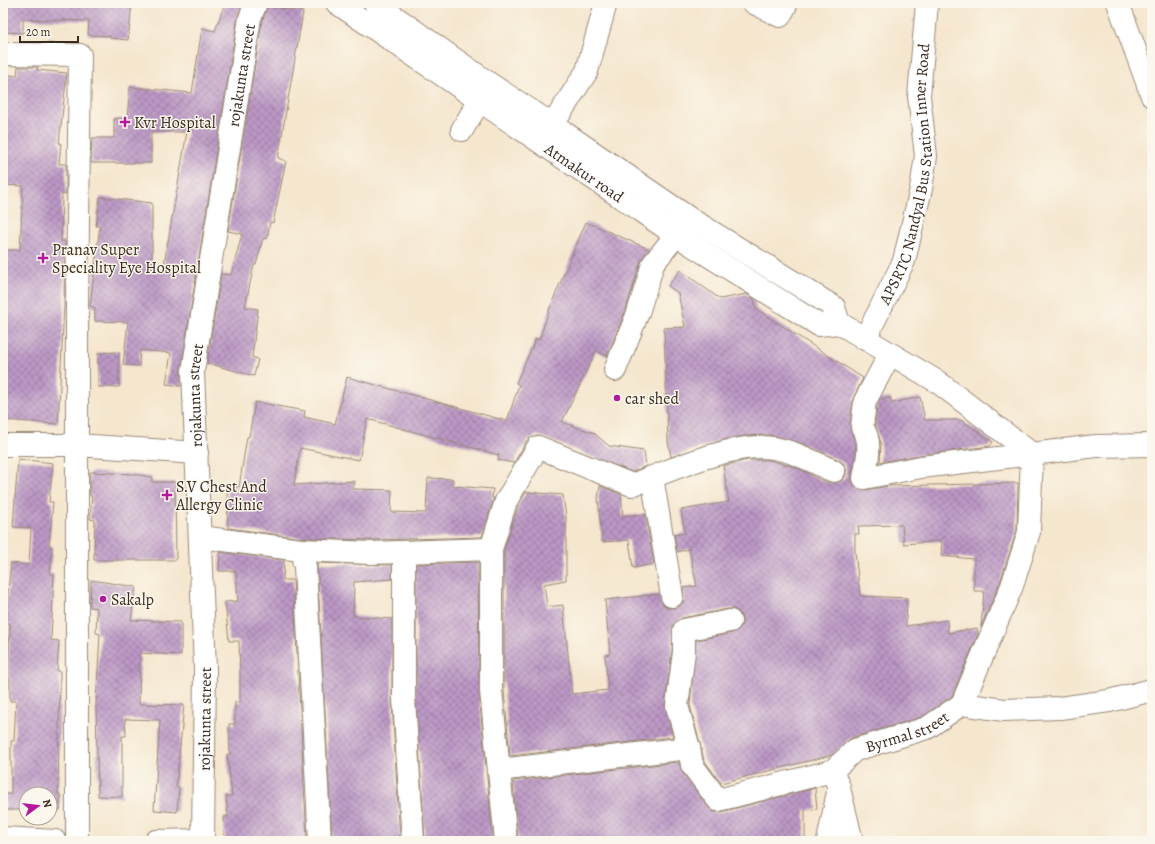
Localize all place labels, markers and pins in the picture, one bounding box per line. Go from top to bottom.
place label: Kvr Hospital [134,112,216,134]
marker: Kvr Hospital [119,116,131,128]
place label: Pranav Super Speciality Eye Hospital [52,239,201,279]
marker: Pranav Super Speciality Eye Hospital [37,252,49,264]
place label: car shed [625,388,680,410]
marker: car shed [612,393,622,403]
place label: S.V Chest And Allergy Clinic [175,476,267,516]
marker: S.V Chest And Allergy Clinic [161,489,173,501]
place label: Sakalp [111,589,154,611]
marker: Sakalp [98,594,108,604]

